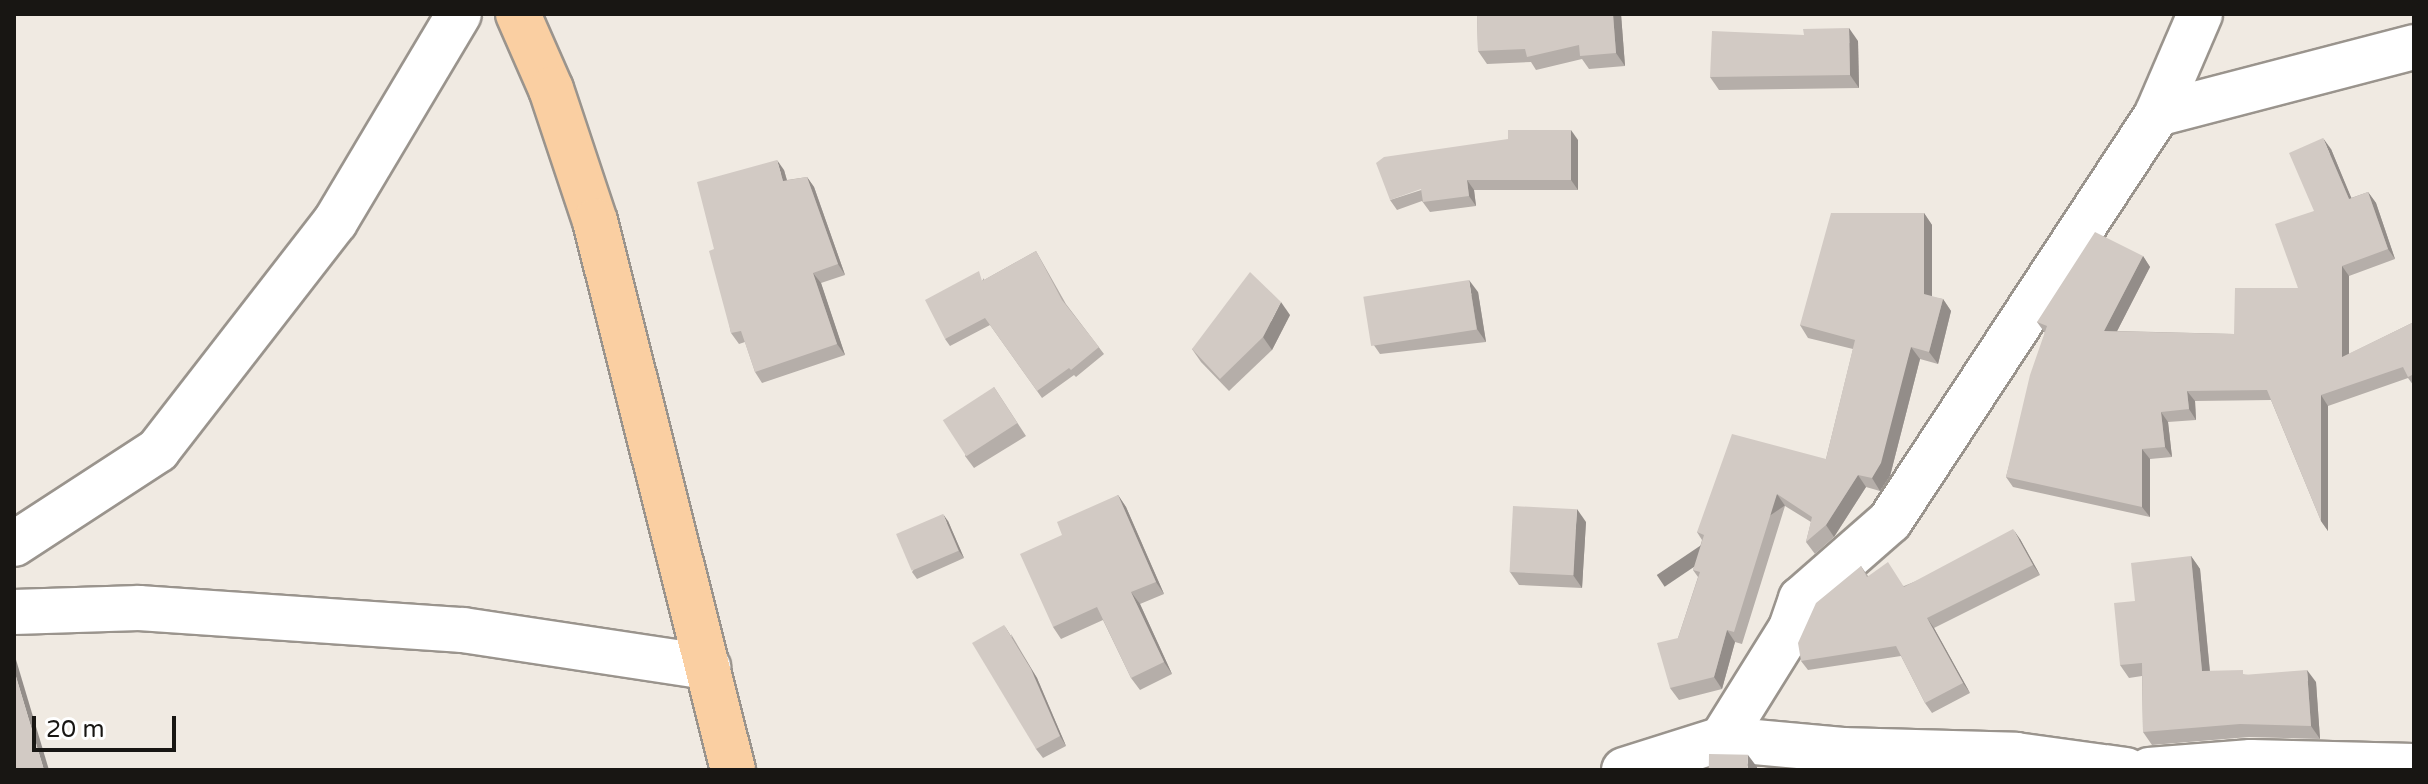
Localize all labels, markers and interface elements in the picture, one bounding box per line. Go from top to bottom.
scale bar [36,700,180,750]
text: 20 m [46,715,104,744]

